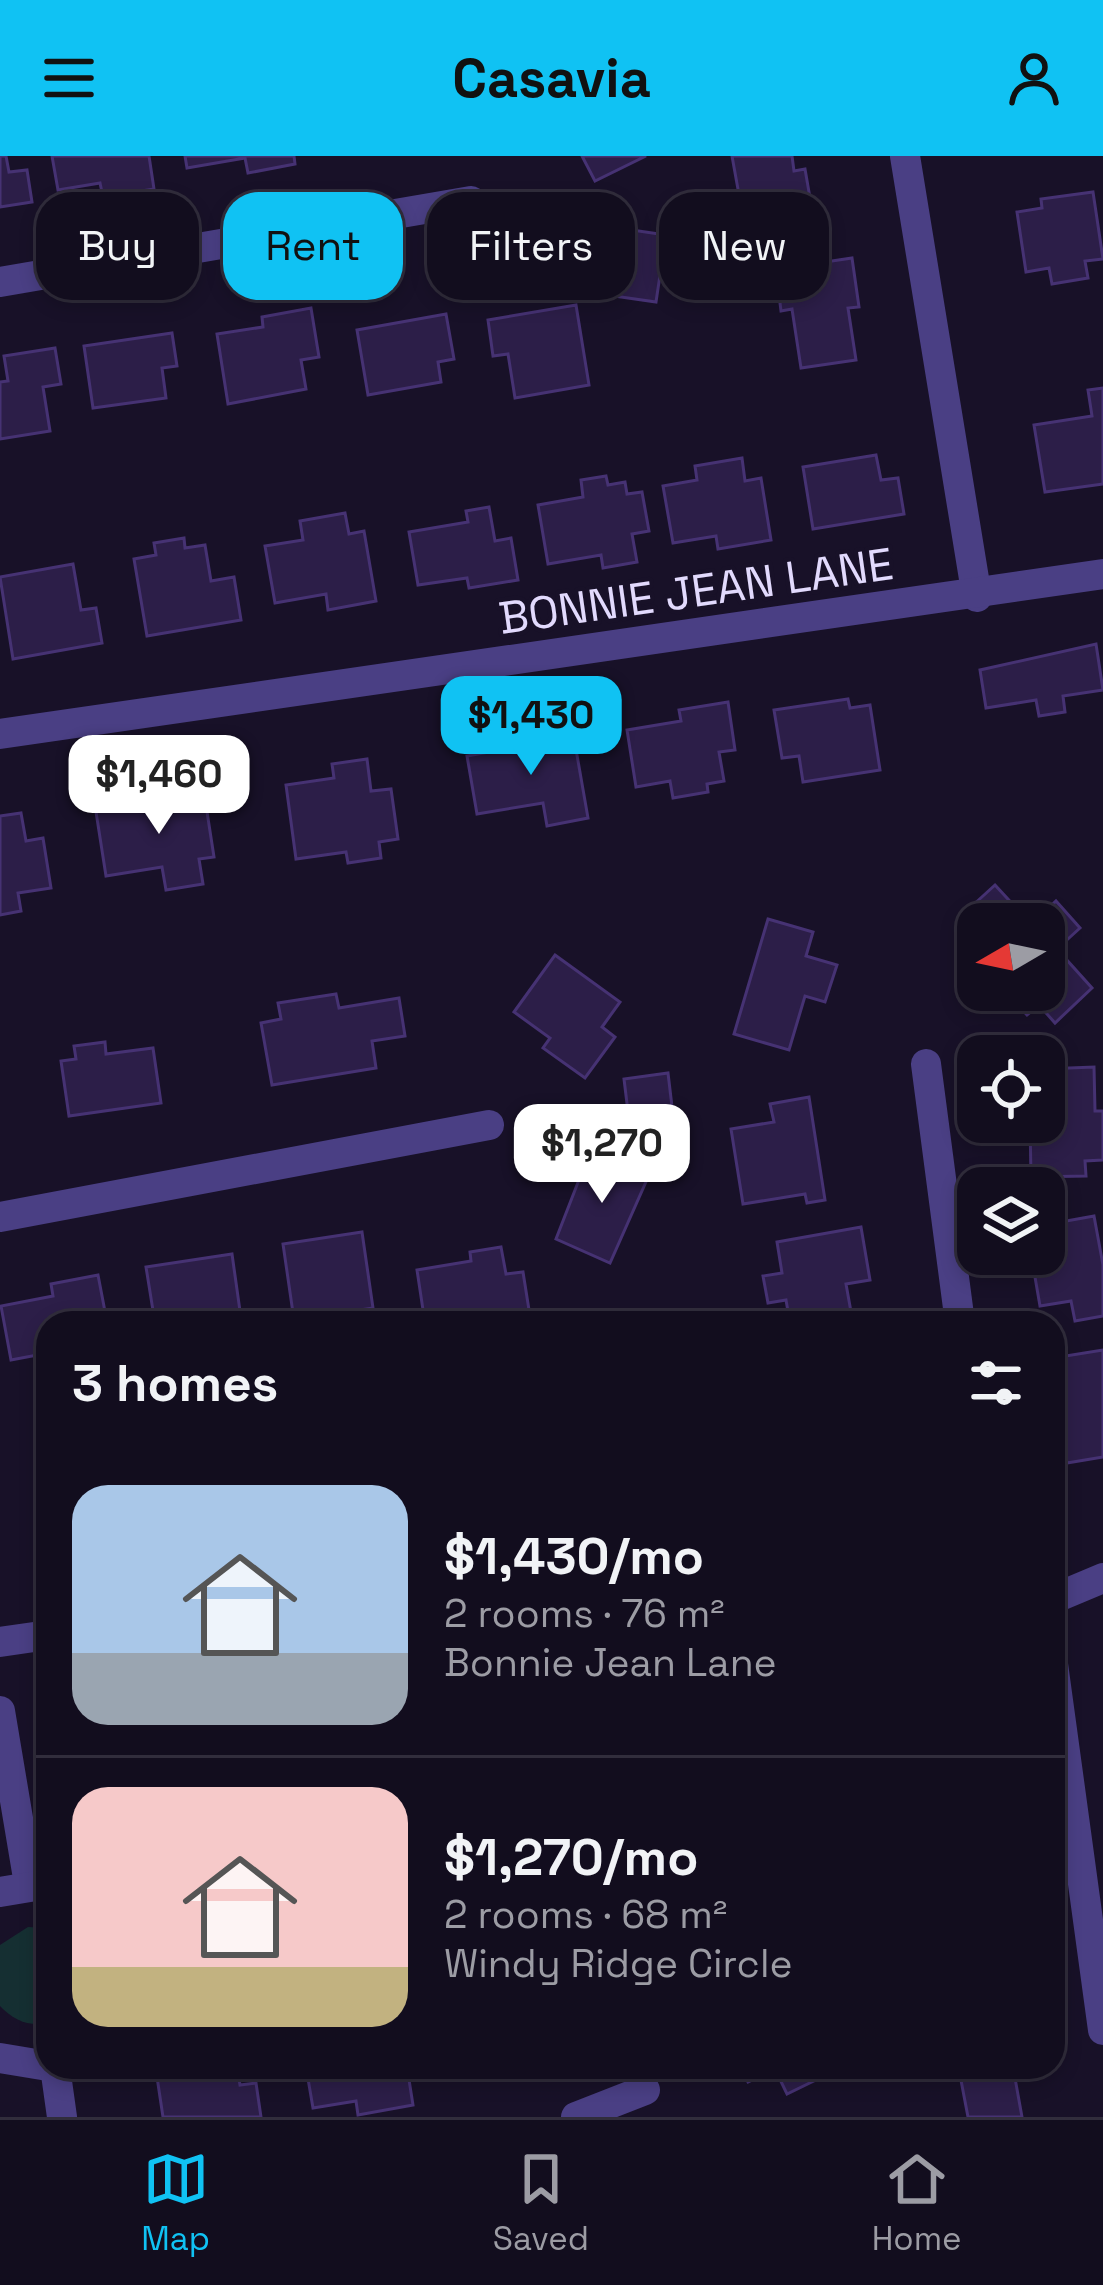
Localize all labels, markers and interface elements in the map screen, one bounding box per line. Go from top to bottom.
text: Casavia [452,44,651,113]
icon: menu [36,45,102,111]
icon: person [1001,45,1067,111]
chip: Buy [36,192,199,300]
chip: Rent [223,192,403,300]
chip: Filters [427,192,635,300]
chip: New [659,192,829,300]
street label: BONNIE JEAN LANE [495,535,897,647]
pin: $1,430 [433,676,629,778]
text: $1,430 [468,690,594,739]
pin: $1,460 [61,735,257,837]
text: $1,460 [96,749,222,798]
north arrow [957,903,1065,1011]
map controls [957,903,1065,1275]
button: locate [957,1035,1065,1143]
pin: $1,270 [504,1104,700,1206]
text: $1,270 [541,1118,663,1167]
button: layers [957,1167,1065,1275]
icon: filters [963,1350,1029,1416]
text: 3 homes [72,1351,278,1416]
text: $1,430/mo [444,1524,704,1589]
icon: home [168,1533,312,1677]
text: 2 rooms · 76 m² [444,1589,725,1638]
text: Bonnie Jean Lane [444,1638,777,1687]
text: $1,270/mo [444,1825,698,1890]
icon: home [168,1835,312,1979]
text: 2 rooms · 68 m² [444,1890,727,1939]
text: Windy Ridge Circle [444,1939,793,1988]
tab: Map [141,2146,210,2260]
tab: Saved [493,2146,589,2260]
tab: Home [872,2146,962,2260]

